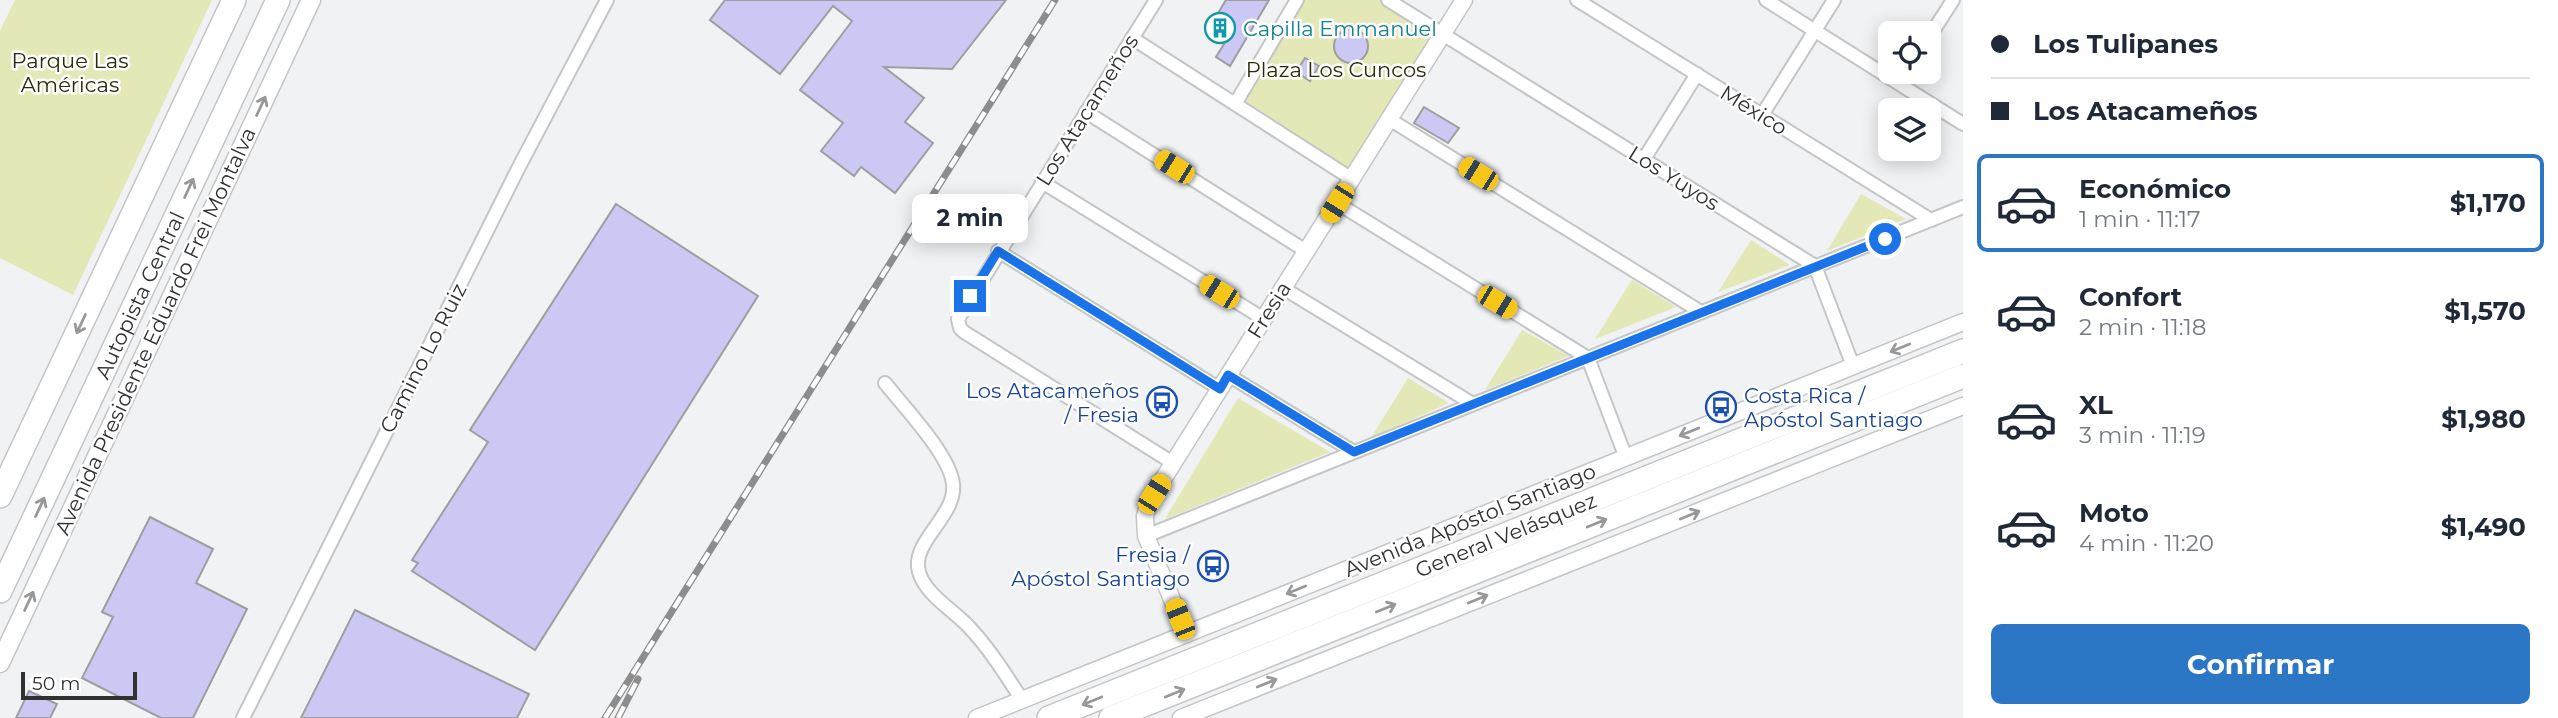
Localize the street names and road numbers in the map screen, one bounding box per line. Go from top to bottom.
street label: Los Atacameños [1030,30,1144,190]
street label: México [1716,80,1792,140]
street label: Avenida Presidente Eduardo Frei Montalva [49,123,261,539]
street label: Los Yuyos [1624,140,1724,216]
street label: Autopista Central [89,207,189,383]
street label: Fresia [1242,277,1296,343]
street label: Camino Lo Ruiz [375,279,471,437]
street label: Avenida Apóstol Santiago [1341,458,1599,582]
street label: General Velásquez [1411,487,1600,582]

